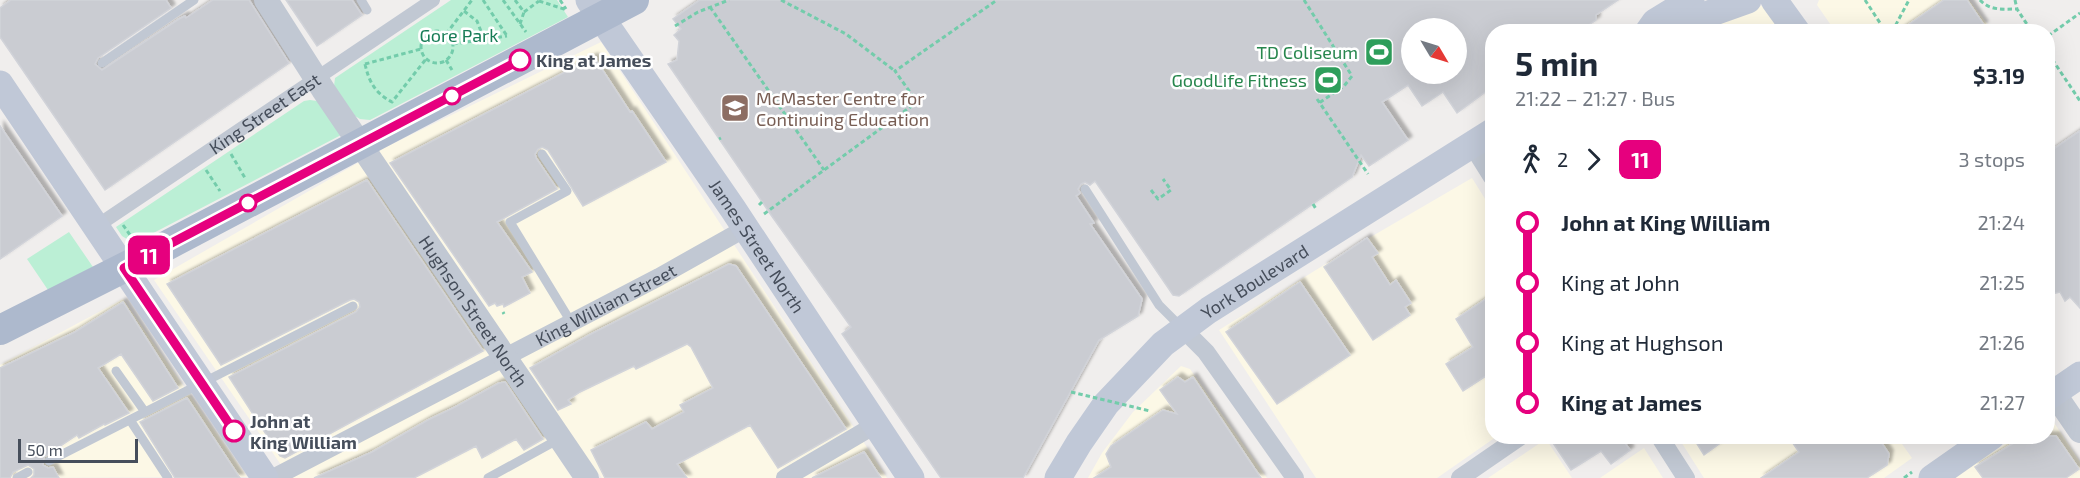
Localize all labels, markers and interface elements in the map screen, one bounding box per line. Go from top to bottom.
north arrow [1401,18,1467,84]
map controls [1401,18,1467,84]
park label: Gore Park [419,24,499,46]
sports icon: TD Coliseum [1363,36,1395,68]
place label: TD Coliseum [1256,41,1358,63]
text: 5 min [1515,43,1598,83]
marker: King at James [509,49,531,71]
place label: King at James [536,49,651,71]
text: $3.19 [1973,62,2025,88]
sports icon: GoodLife Fitness [1312,64,1344,96]
street label: King Street East [205,68,325,159]
place label: GoodLife Fitness [1171,69,1307,91]
text: 21:22 – 21:27 · Bus [1515,86,1675,110]
unlabelled marker [443,87,461,105]
place label: McMaster Centre for Continuing Education [756,87,929,130]
school or university icon: McMaster Centre for Continuing Education [719,92,751,124]
icon: walk [1515,143,1548,176]
icon: forward [1577,143,1610,176]
text: 2 [1557,147,1568,171]
text: 11 [1631,147,1649,172]
text: 3 stops [1959,147,2025,171]
street label: James Street North [705,175,810,317]
unlabelled marker [239,194,257,212]
text: John at King William [1561,209,1770,235]
text: 21:24 [1978,210,2025,234]
street label: Hughson Street North [414,231,533,391]
line badge: 11 [122,236,176,274]
street label: York Boulevard [1196,239,1312,323]
text: 11 [140,243,158,268]
street label: King William Street [531,259,680,351]
text: King at John [1561,269,1680,295]
text: 21:25 [1979,270,2025,294]
text: King at Hughson [1561,329,1724,355]
text: 21:26 [1978,330,2025,354]
text: King at James [1561,389,1702,415]
text: 21:27 [1980,390,2025,414]
place label: John at King William [250,410,357,453]
marker: John at King William [223,420,245,442]
scale bar [18,436,138,464]
text: 50 m [27,440,63,459]

